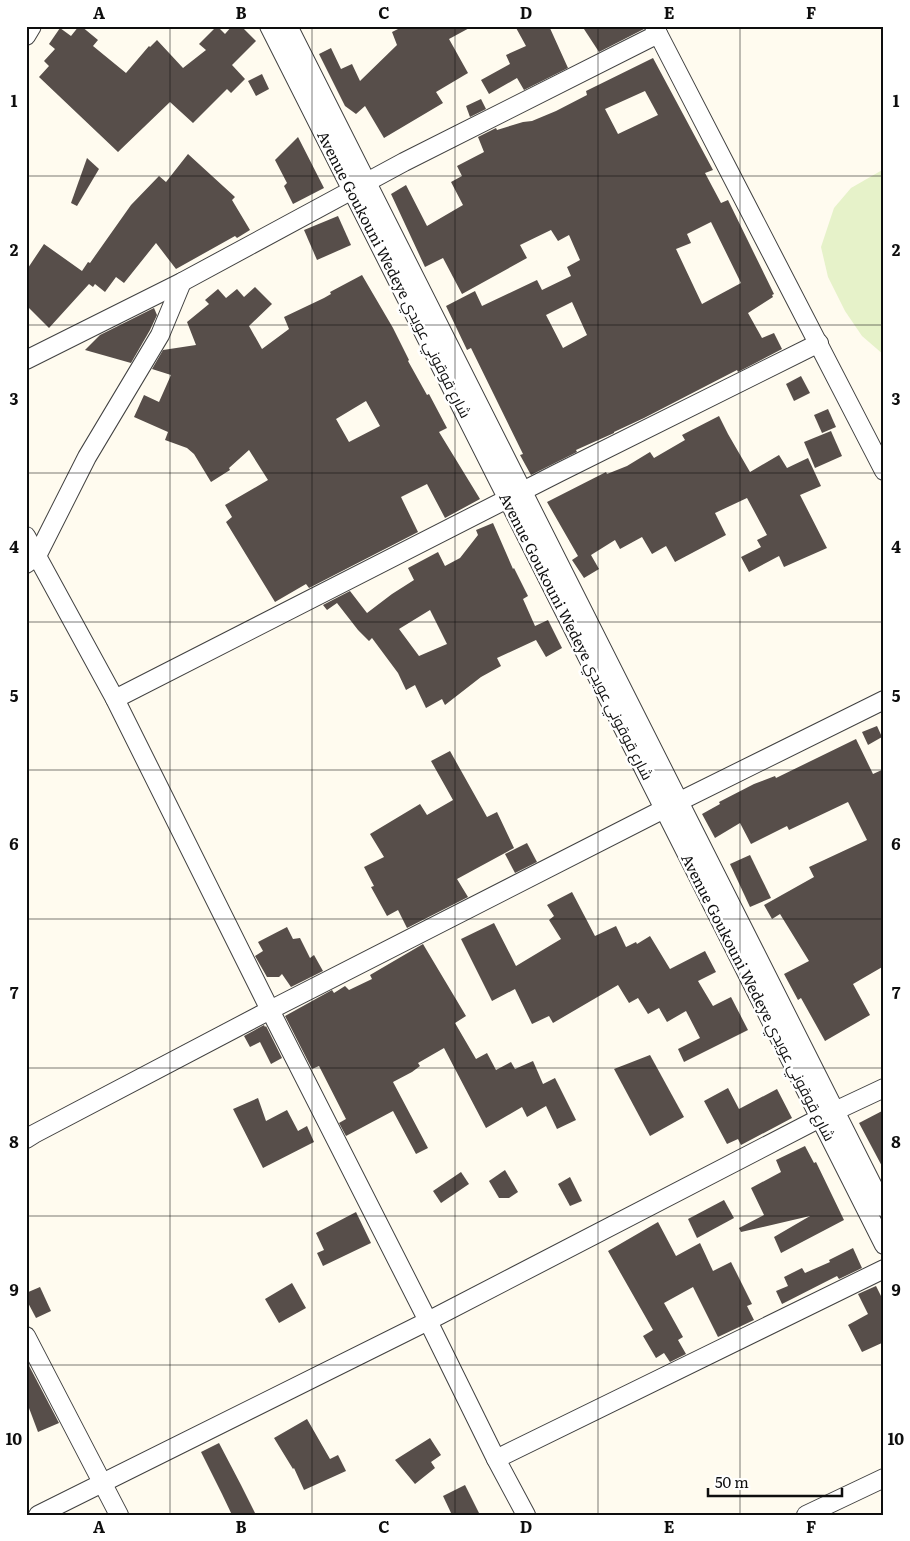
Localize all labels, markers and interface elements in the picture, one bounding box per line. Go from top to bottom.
text: A [93,0,105,24]
text: B [235,0,247,24]
text: C [378,0,390,24]
text: D [520,0,532,24]
text: E [664,0,675,24]
text: F [806,0,816,24]
text: 1 [11,88,18,112]
text: 1 [893,88,900,112]
street label: Avenue Goukouni Wedeye شارع قوقوني عويدي [310,126,478,423]
text: 2 [10,237,19,261]
text: 2 [892,237,901,261]
text: 3 [10,386,19,410]
text: 3 [892,386,901,410]
street label: Avenue Goukouni Wedeye شارع قوقوني عويدي [492,488,660,785]
text: 4 [9,534,19,558]
text: 4 [891,534,901,558]
text: 5 [10,683,19,707]
text: 5 [892,683,901,707]
text: 6 [9,831,19,855]
text: 6 [891,831,901,855]
street label: Avenue Goukouni Wedeye شارع قوقوني عويدي [674,849,842,1146]
text: 7 [10,980,19,1004]
text: 7 [892,980,901,1004]
text: 8 [9,1129,19,1153]
text: 8 [891,1129,901,1153]
text: 9 [9,1277,19,1301]
text: 9 [891,1277,901,1301]
text: 10 [6,1426,22,1450]
text: 10 [888,1426,904,1450]
scale bar [708,1466,841,1498]
text: 50 m [715,1470,749,1493]
text: A [93,1514,105,1538]
text: B [235,1514,247,1538]
text: C [378,1514,390,1538]
text: D [520,1514,532,1538]
text: E [664,1514,675,1538]
text: F [806,1514,816,1538]

